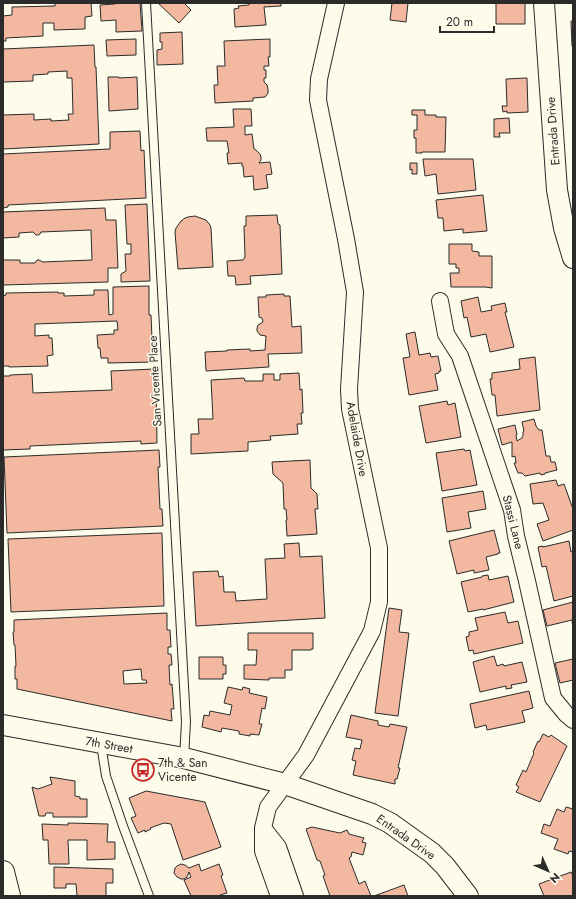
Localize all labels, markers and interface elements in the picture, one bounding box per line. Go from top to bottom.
scale bar [440,8,494,34]
text: 20 m [446,13,473,31]
street label: Entrada Drive [542,96,564,166]
street label: San Vicente Place [144,335,166,427]
street label: Adelaide Drive [342,400,372,478]
street label: Stassi Lane [498,493,528,551]
street label: 7th Street [84,732,134,758]
place label: 7th & San Vicente [158,754,207,786]
bus stop icon: 7th & San Vicente [130,757,156,783]
street label: Entrada Drive [373,810,439,864]
north arrow [528,851,568,891]
text: N [546,869,564,887]

